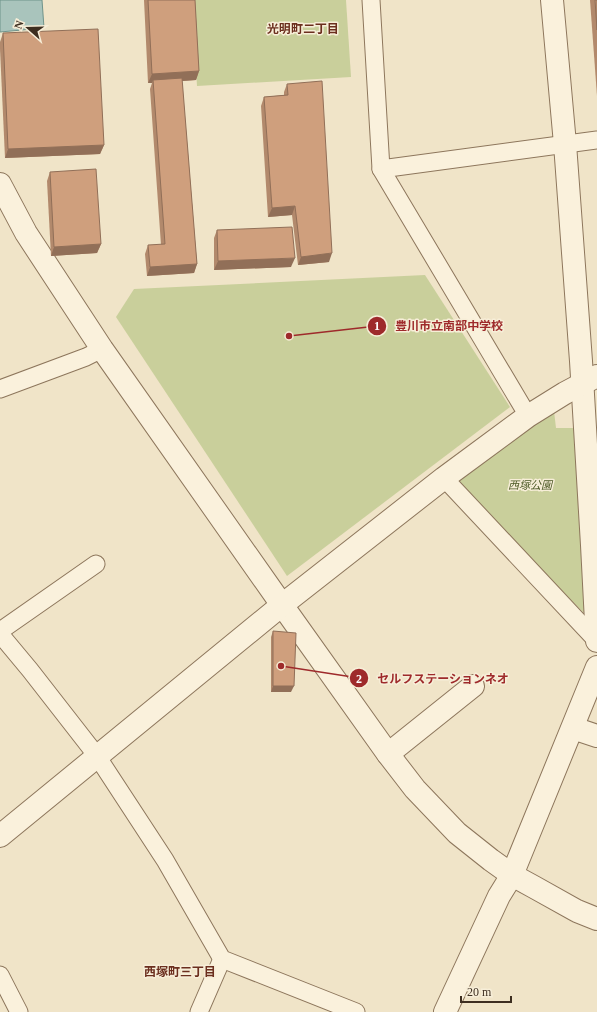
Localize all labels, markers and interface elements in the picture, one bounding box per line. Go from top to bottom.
north arrow [8,8,48,48]
text: N [12,19,26,30]
district label: 光明町二丁目 [267,22,339,36]
callout: 豊川市立南部中学校 [367,314,511,338]
text: 1 [374,319,380,333]
text: 豊川市立南部中学校 [395,319,503,333]
park label: 西塚公園 [508,479,554,491]
callout: セルフステーションネオ [349,666,517,690]
text: 2 [356,672,362,686]
text: セルフステーションネオ [377,672,509,686]
district label: 西塚町三丁目 [144,965,216,979]
scale bar [461,978,511,1004]
text: 20 m [467,985,492,999]

